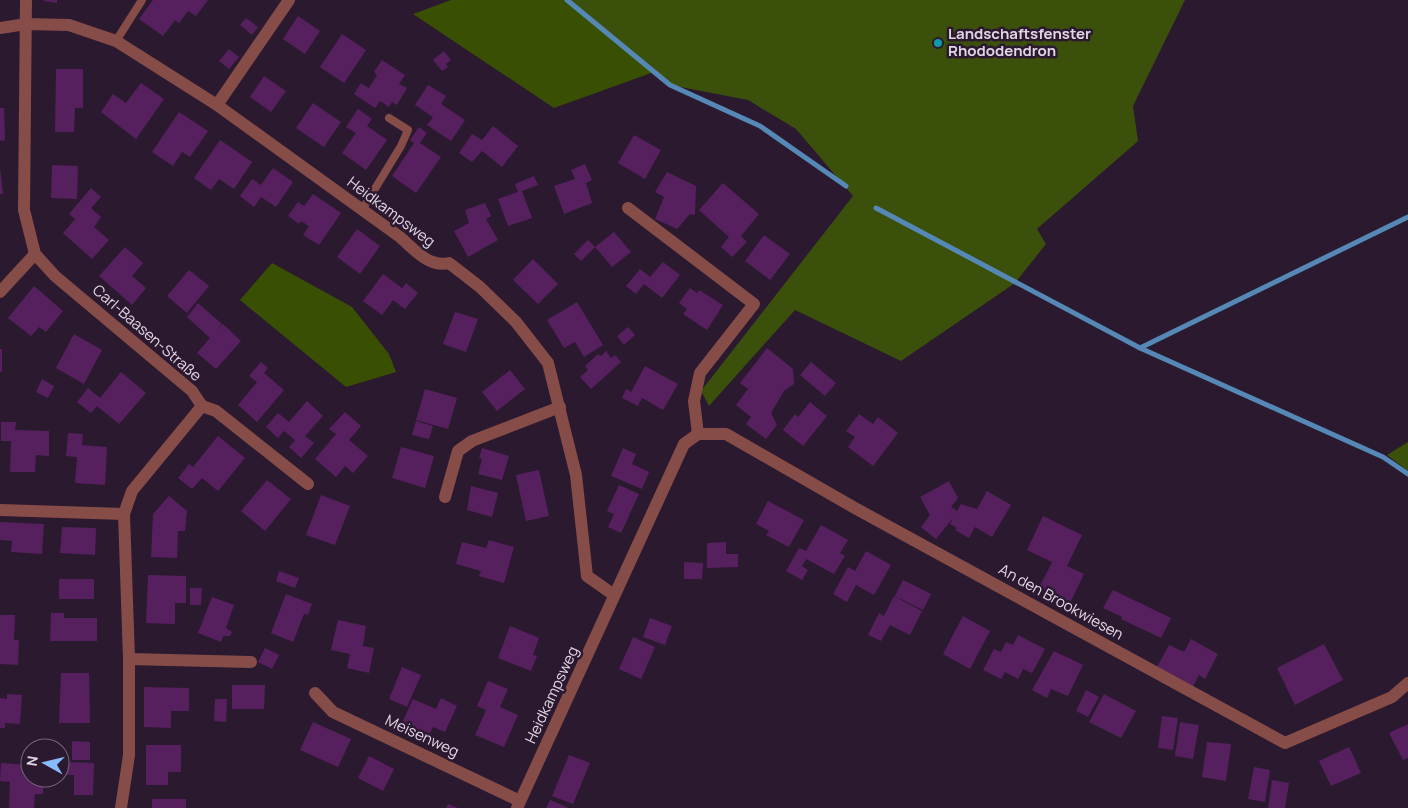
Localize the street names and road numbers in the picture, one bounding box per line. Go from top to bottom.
street label: Heidkampsweg [343,172,440,252]
street label: Carl-Baasen-Straße [88,279,207,386]
street label: An den Brookwiesen [995,559,1127,645]
street label: Heidkampsweg [520,643,583,747]
street label: Meisenweg [382,709,462,762]

